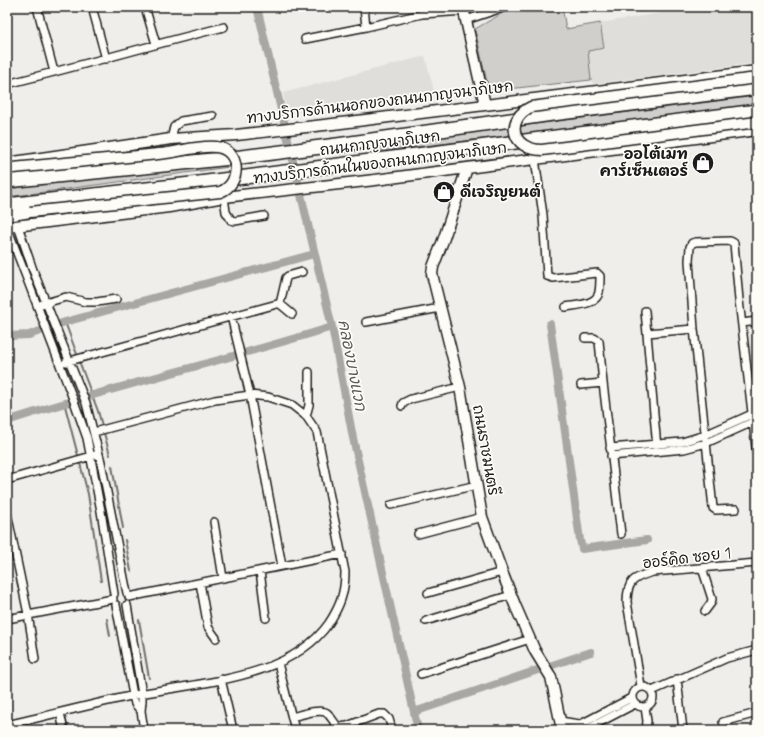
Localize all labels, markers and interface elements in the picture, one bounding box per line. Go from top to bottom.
street label: ทางบริการด้านนอกของถนนกาญจนาภิเษก [245,76,515,129]
street label: ถนนกาญจนาภิเษก [319,127,441,161]
street label: ทางบริการด้านในของถนนกาญจนาภิเษก [252,138,508,189]
place label: ออโต้เมท คาร์เซ็นเตอร์ [600,144,688,182]
shop icon: ออโต้เมท คาร์เซ็นเตอร์ [690,150,716,176]
shop icon: ดีเจริญยนต์ [431,179,457,205]
place label: ดีเจริญยนต์ [460,182,541,203]
water label: คลองบางแวก [332,318,371,413]
street label: ถนนราชมนตรี [467,403,503,498]
street label: ออร์คิด ซอย 1 [642,543,732,574]

